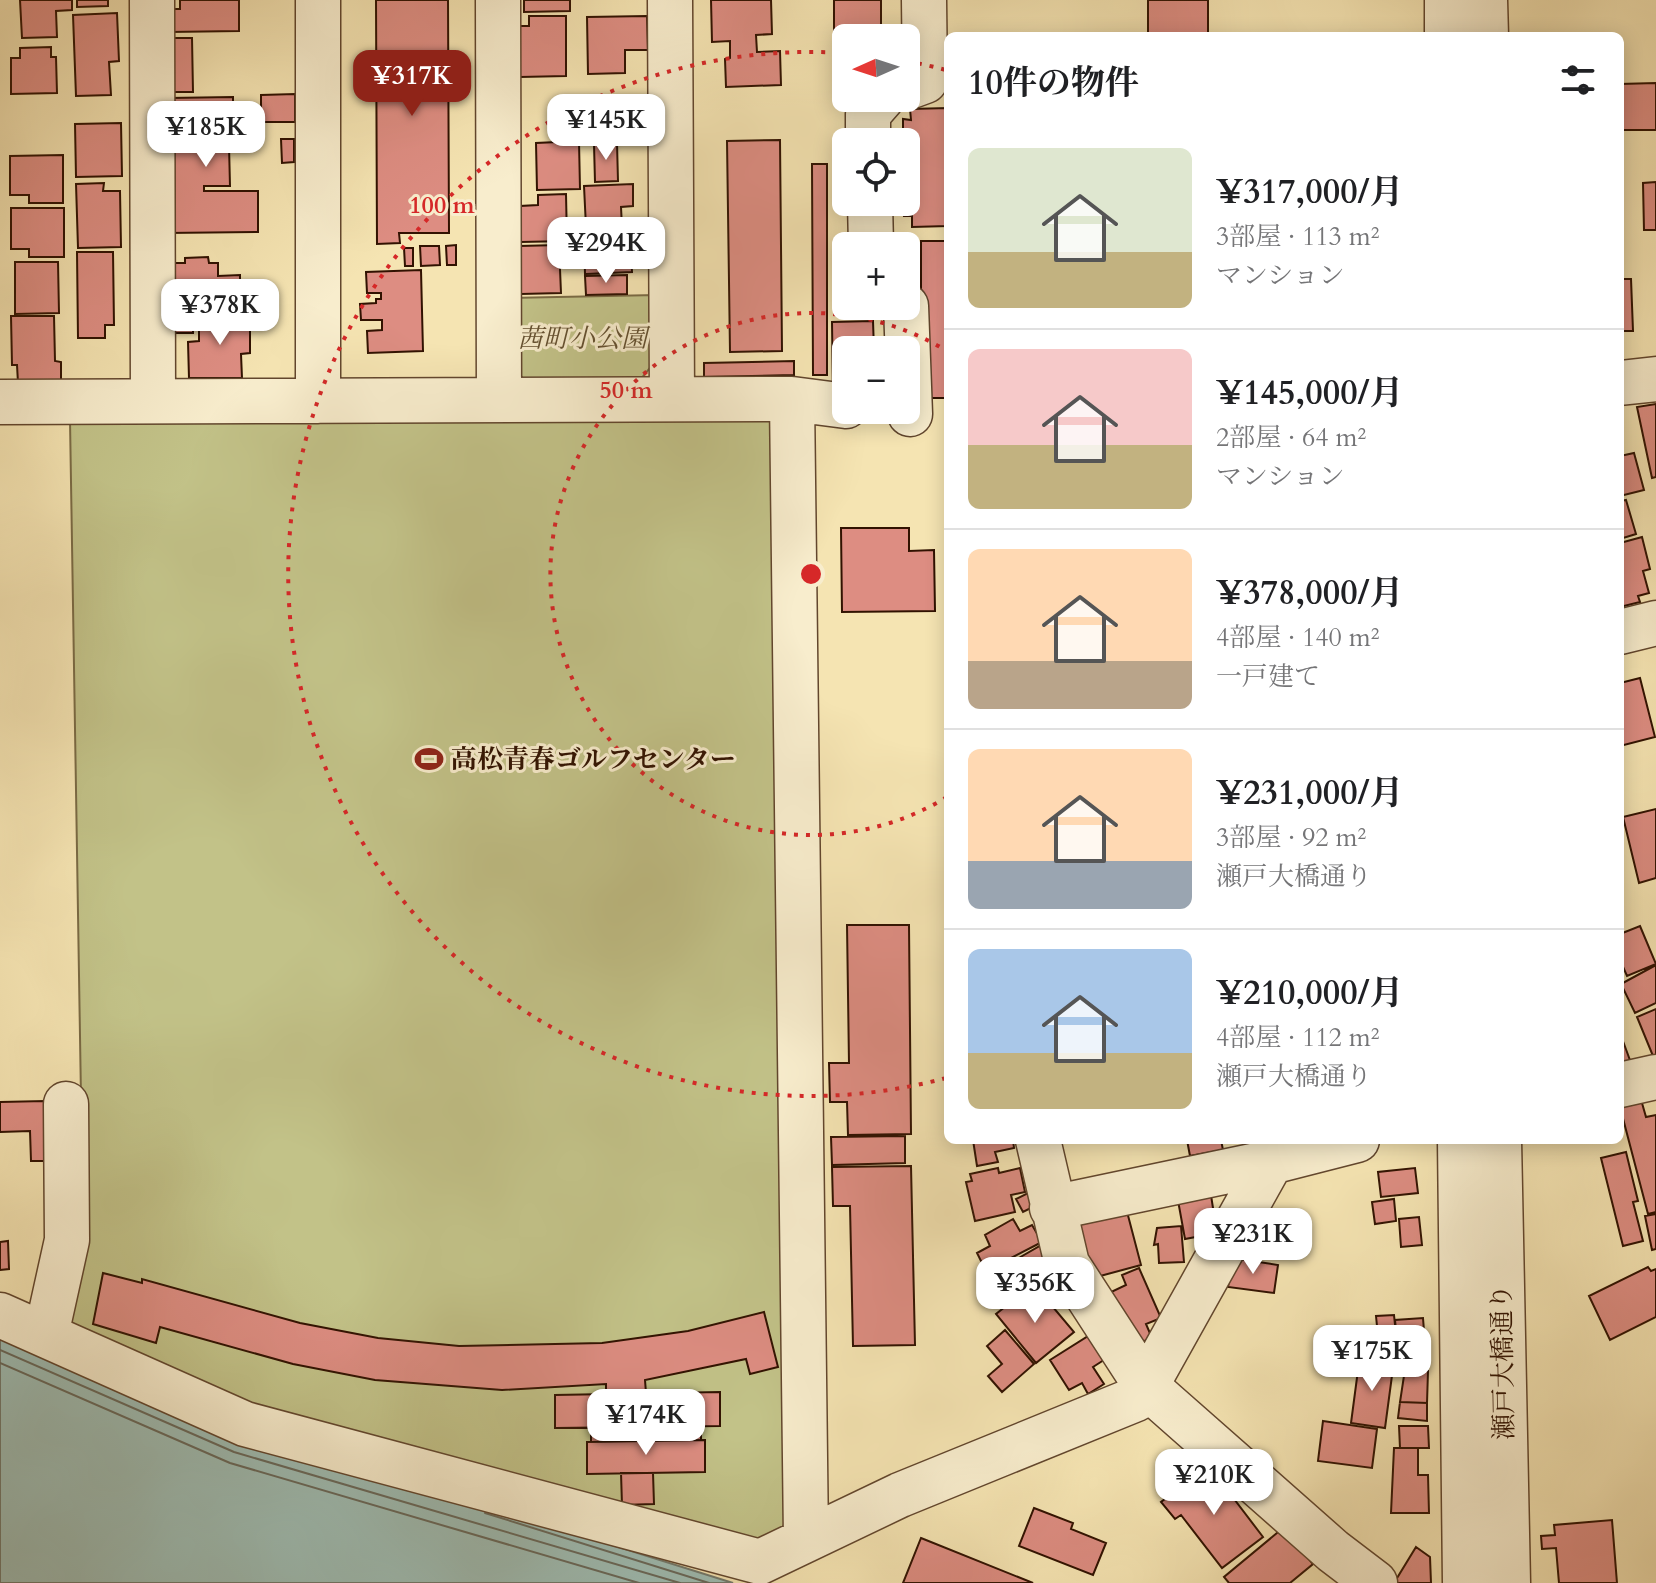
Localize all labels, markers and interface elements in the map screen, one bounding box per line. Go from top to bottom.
north arrow [832,24,920,112]
map controls [832,24,920,424]
pin: ¥317K [356,50,468,118]
text: ¥317K [371,58,453,93]
icon: filters [1556,58,1600,102]
text: 10件の物件 [968,60,1139,106]
pin: ¥145K [550,94,662,162]
pin: ¥185K [150,101,262,169]
text: ¥145K [565,102,647,137]
text: ¥185K [165,109,247,144]
button: locate [832,128,920,216]
text: ¥317,000/月 [1216,169,1404,215]
icon: home [1032,180,1128,276]
text: 100 m [409,189,476,222]
pin: ¥294K [550,217,662,285]
text: 3部屋 · 113 m² [1216,219,1380,254]
text: ¥294K [565,225,647,260]
button: + [832,232,920,320]
text: マンション [1216,258,1345,293]
pin: ¥378K [164,279,276,347]
text: ¥378K [179,287,261,322]
park label: 茜町小公園 [517,321,651,356]
button: − [832,336,920,424]
text: ¥145,000/月 [1216,370,1404,416]
text: 50 m [599,374,653,407]
icon: home [1032,381,1128,477]
text: 2部屋 · 64 m² [1216,420,1366,455]
text: マンション [1216,459,1345,494]
centre of rings [797,560,825,588]
text: ¥378,000/月 [1216,570,1404,616]
icon: home [1032,581,1128,677]
text: 4部屋 · 140 m² [1216,620,1380,655]
text: 一戸建て [1216,659,1320,694]
place label: 高松青春ゴルフセンター [451,742,736,777]
sports icon: 高松青春ゴルフセンター [414,744,444,774]
text: ¥231,000/月 [1216,770,1404,816]
icon: home [1032,781,1128,877]
text: 3部屋 · 92 m² [1216,820,1366,855]
text: 瀬戸大橋通り [1216,859,1372,894]
text: ¥210,000/月 [1216,970,1404,1016]
icon: home [1032,981,1128,1077]
text: 4部屋 · 112 m² [1216,1020,1380,1055]
text: 瀬戸大橋通り [1216,1059,1372,1094]
pin: ¥231K [1197,1208,1309,1276]
text: ¥231K [1212,1216,1294,1251]
pin: ¥356K [979,1257,1091,1325]
text: ¥356K [994,1265,1076,1300]
street label: 瀬戸大橋通り [1484,1284,1522,1440]
pin: ¥175K [1316,1325,1428,1393]
text: ¥175K [1331,1333,1413,1368]
pin: ¥174K [590,1389,702,1457]
text: ¥174K [605,1397,687,1432]
pin: ¥210K [1158,1449,1270,1517]
text: ¥210K [1173,1457,1255,1492]

